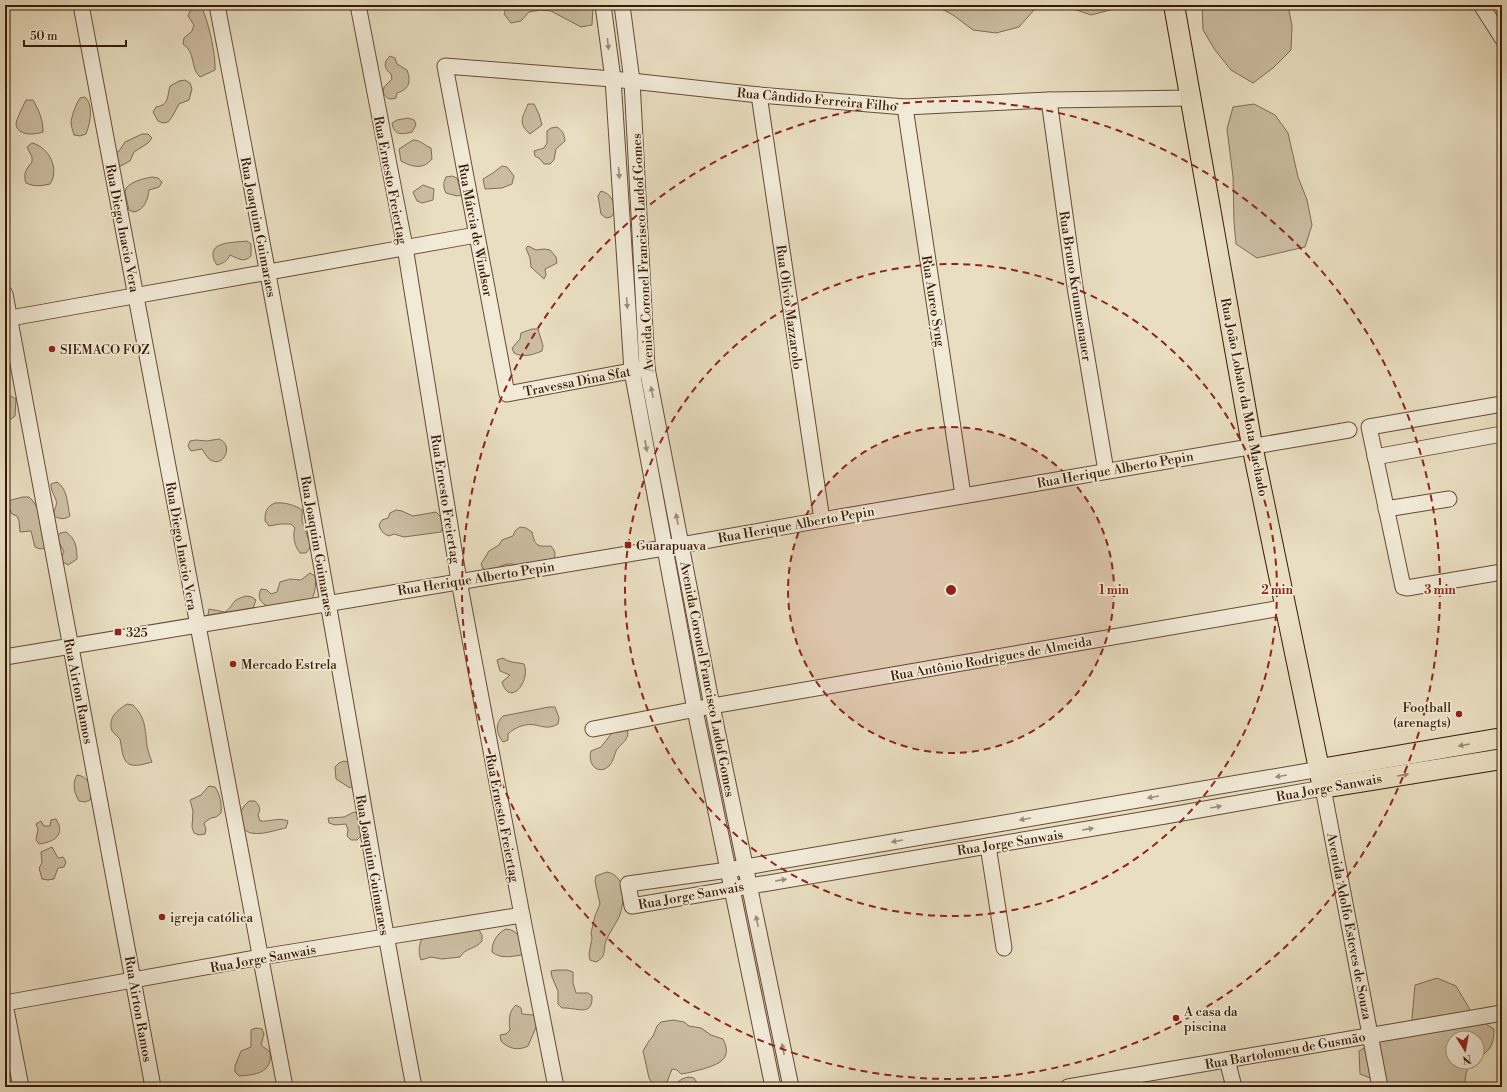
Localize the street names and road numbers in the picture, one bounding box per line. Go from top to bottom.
street label: Rua Cândido Ferreira Filho [736,85,898,115]
street label: Rua Ernesto Freiertag [370,115,410,246]
street label: Avenida Coronel Francisco Ludof Gomes [629,133,657,374]
street label: Rua Joaquim Guimaraes [237,156,280,299]
street label: Rua Márcia de Windsor [454,162,496,298]
street label: Rua Diego Inacio Vera [102,163,142,294]
street label: Rua Bruno Krummenauer [1055,210,1095,363]
street label: Rua Olivio Mazzarolo [772,244,806,371]
street label: Rua Aureo Syng [918,254,948,348]
street label: Rua João Lobato da Mota Machado [1217,296,1271,498]
street label: Travessa Dina Sfat [522,364,633,400]
street label: Rua Ernesto Freiertag [427,433,463,565]
street label: Rua Herique Alberto Pepin [1036,448,1195,492]
street label: Rua Joaquim Guimaraes [297,475,337,618]
street label: Rua Diego Inacio Vera [162,481,200,612]
street label: Rua Herique Alberto Pepin [717,503,876,547]
street label: Rua Herique Alberto Pepin [396,559,556,599]
street label: Avenida Coronel Francisco Ludof Gomes [676,559,738,799]
street label: Rua Antônio Rodrigues de Almeida [889,633,1094,685]
street label: Rua Airton Ramos [60,637,96,746]
street label: Rua Ernesto Freiertag [482,753,522,884]
street label: Rua Jorge Sanwais [1275,771,1384,805]
street label: Rua Joaquim Guimaraes [352,794,392,937]
street label: Rua Jorge Sanwais [956,827,1065,859]
street label: Avenida Adolfo Esteves de Souza [1323,830,1375,1021]
street label: Rua Jorge Sanwais [637,879,746,913]
street label: Rua Jorge Sanwais [209,942,318,976]
street label: Rua Airton Ramos [121,955,155,1064]
street label: Rua Bartolomeu de Gusmão [1204,1029,1367,1073]

